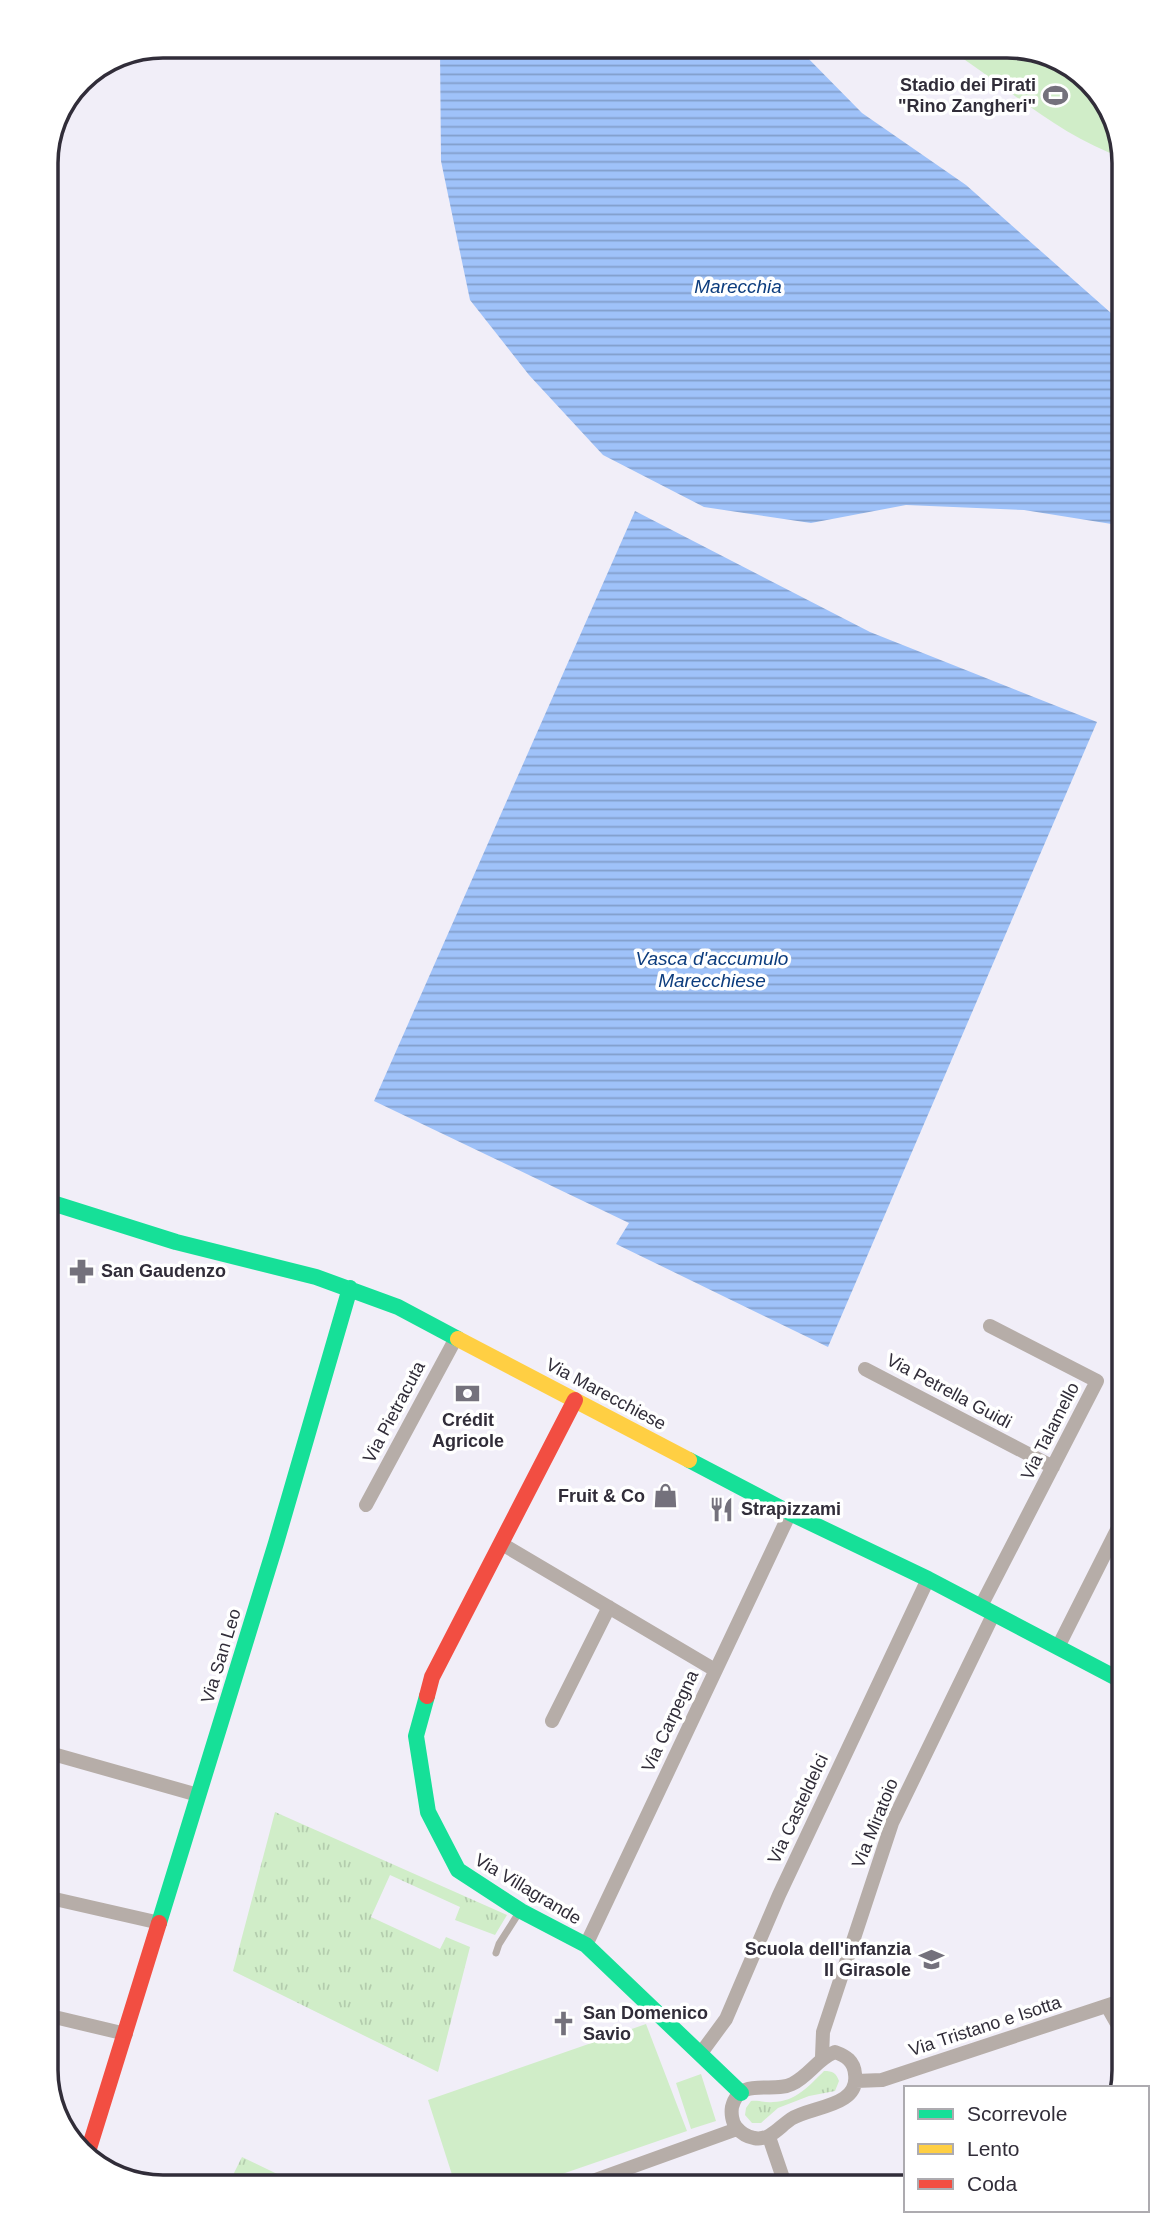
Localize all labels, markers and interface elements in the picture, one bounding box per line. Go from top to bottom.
place label: Stadio dei Pirati "Rino Zangheri" [898,75,1036,116]
sports icon: Stadio dei Pirati "Rino Zangheri" [1042,81,1070,109]
water label: Marecchia [694,276,782,297]
water label: Vasca d'accumulo Marecchiese [636,948,788,991]
pharmacy icon: San Gaudenzo [67,1257,95,1285]
place label: San Gaudenzo [101,1261,226,1281]
street label: Via Petrella Guidi [883,1350,1015,1432]
street label: Via Marecchiese [543,1354,669,1434]
street label: Via Pietracuta [359,1357,430,1466]
bank icon: Crédit Agricole [454,1379,482,1407]
street label: Via Talamello [1017,1379,1083,1483]
place label: Crédit Agricole [432,1410,504,1451]
shop icon: Fruit & Co [651,1482,679,1510]
place label: Fruit & Co [558,1486,645,1506]
restaurant icon: Strapizzami [707,1495,735,1523]
place label: Strapizzami [741,1499,841,1519]
street label: Via San Leo [197,1606,245,1706]
street label: Via Carpegna [638,1666,703,1775]
street label: Via Casteldelci [764,1751,832,1867]
street label: Via Miratoio [848,1775,902,1871]
street label: Via Villagrande [471,1849,585,1929]
place label: Scuola dell'infanzia Il Girasole [745,1939,912,1980]
school or university icon: Scuola dell'infanzia Il Girasole [917,1945,945,1973]
street label: Via Tristano e Isotta [906,1992,1065,2060]
place label: San Domenico Savio [583,2003,708,2044]
church icon: San Domenico Savio [549,2009,577,2037]
legend [904,2086,1149,2212]
text: Scorrevole [967,2102,1067,2125]
text: Lento [967,2137,1020,2160]
text: Coda [967,2172,1018,2195]

